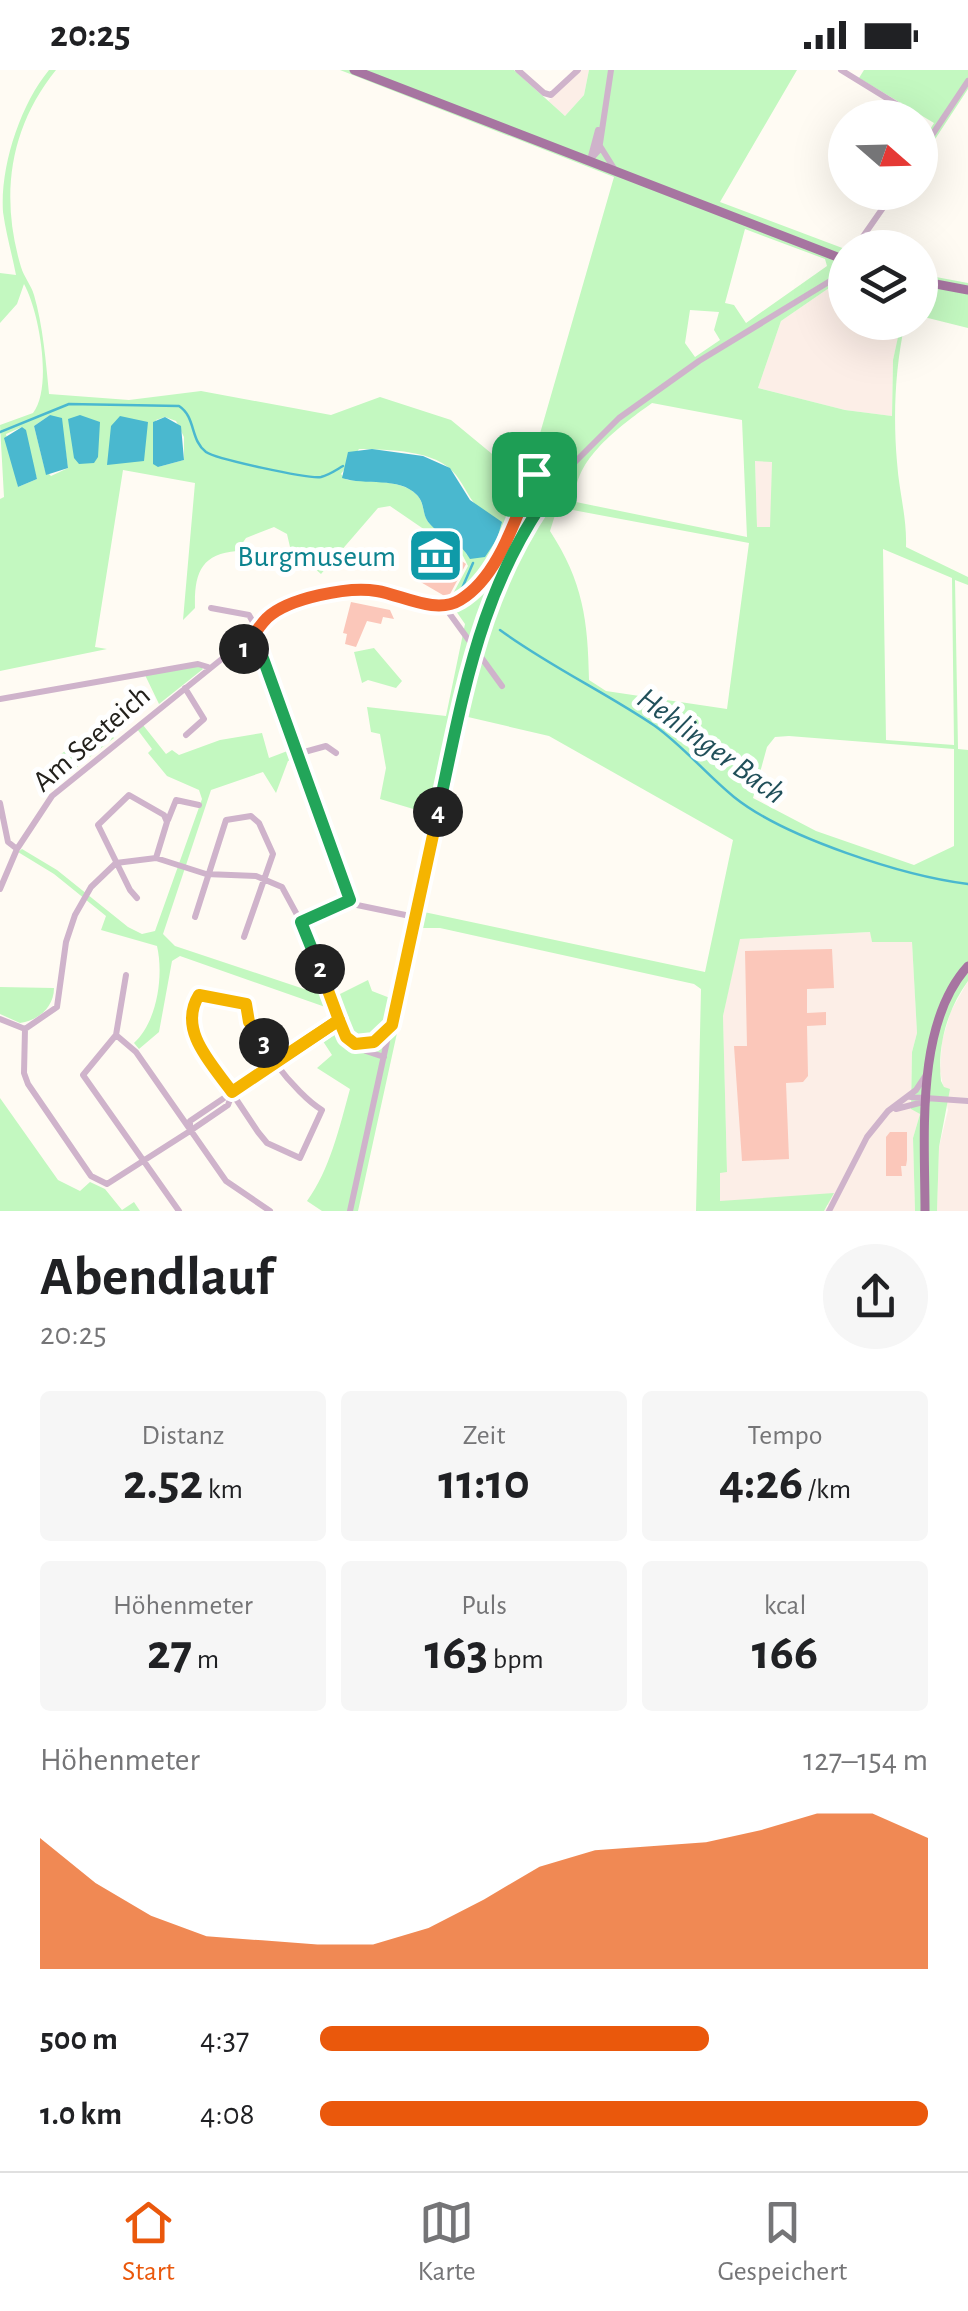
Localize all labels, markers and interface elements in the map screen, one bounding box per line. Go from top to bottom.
text: 20:25 [50,16,131,54]
north arrow [828,100,938,210]
map controls [828,100,938,340]
button: layers [828,230,938,340]
pin [492,432,577,517]
icon: arrive [507,447,562,502]
museum icon: Burgmuseum [405,526,465,586]
place label: Burgmuseum [237,542,396,572]
pin: 1 [219,624,269,674]
text: 1 [239,635,249,663]
street label: Am Seeteich [27,680,156,798]
water label: Hehlinger Bach [631,682,791,810]
pin: 4 [413,787,463,837]
text: 4 [431,798,445,826]
pin: 2 [295,944,345,994]
text: 2 [313,955,327,983]
pin: 3 [239,1018,289,1068]
text: 3 [258,1029,270,1057]
button: share [823,1244,928,1349]
text: Abendlauf [40,1250,273,1305]
text: 20:25 [40,1318,107,1350]
text: Distanz [142,1422,224,1450]
text: Zeit [463,1422,505,1450]
text: Tempo [747,1422,823,1450]
text: 2.52 [123,1458,203,1508]
text: 11:10 [438,1458,530,1508]
text: 4:26 [719,1458,803,1508]
text: km [203,1476,243,1504]
text: /km [803,1476,851,1504]
text: Höhenmeter [113,1592,253,1620]
text: Puls [461,1592,507,1620]
text: kcal [764,1592,806,1620]
text: 27 [147,1628,192,1678]
text: 163 [424,1628,488,1678]
text: 166 [752,1628,818,1678]
text: m [192,1646,219,1674]
text: bpm [488,1646,544,1674]
text: Höhenmeter [40,1744,200,1776]
text: 127–154 m [803,1744,928,1776]
text: 500 m [40,2023,118,2055]
text: 4:37 [200,2023,249,2055]
text: 1.0 km [40,2098,122,2130]
text: 4:08 [200,2098,255,2130]
tab: Start [121,2195,176,2289]
tab: Karte [418,2195,476,2289]
tab: Gespeichert [717,2195,847,2289]

